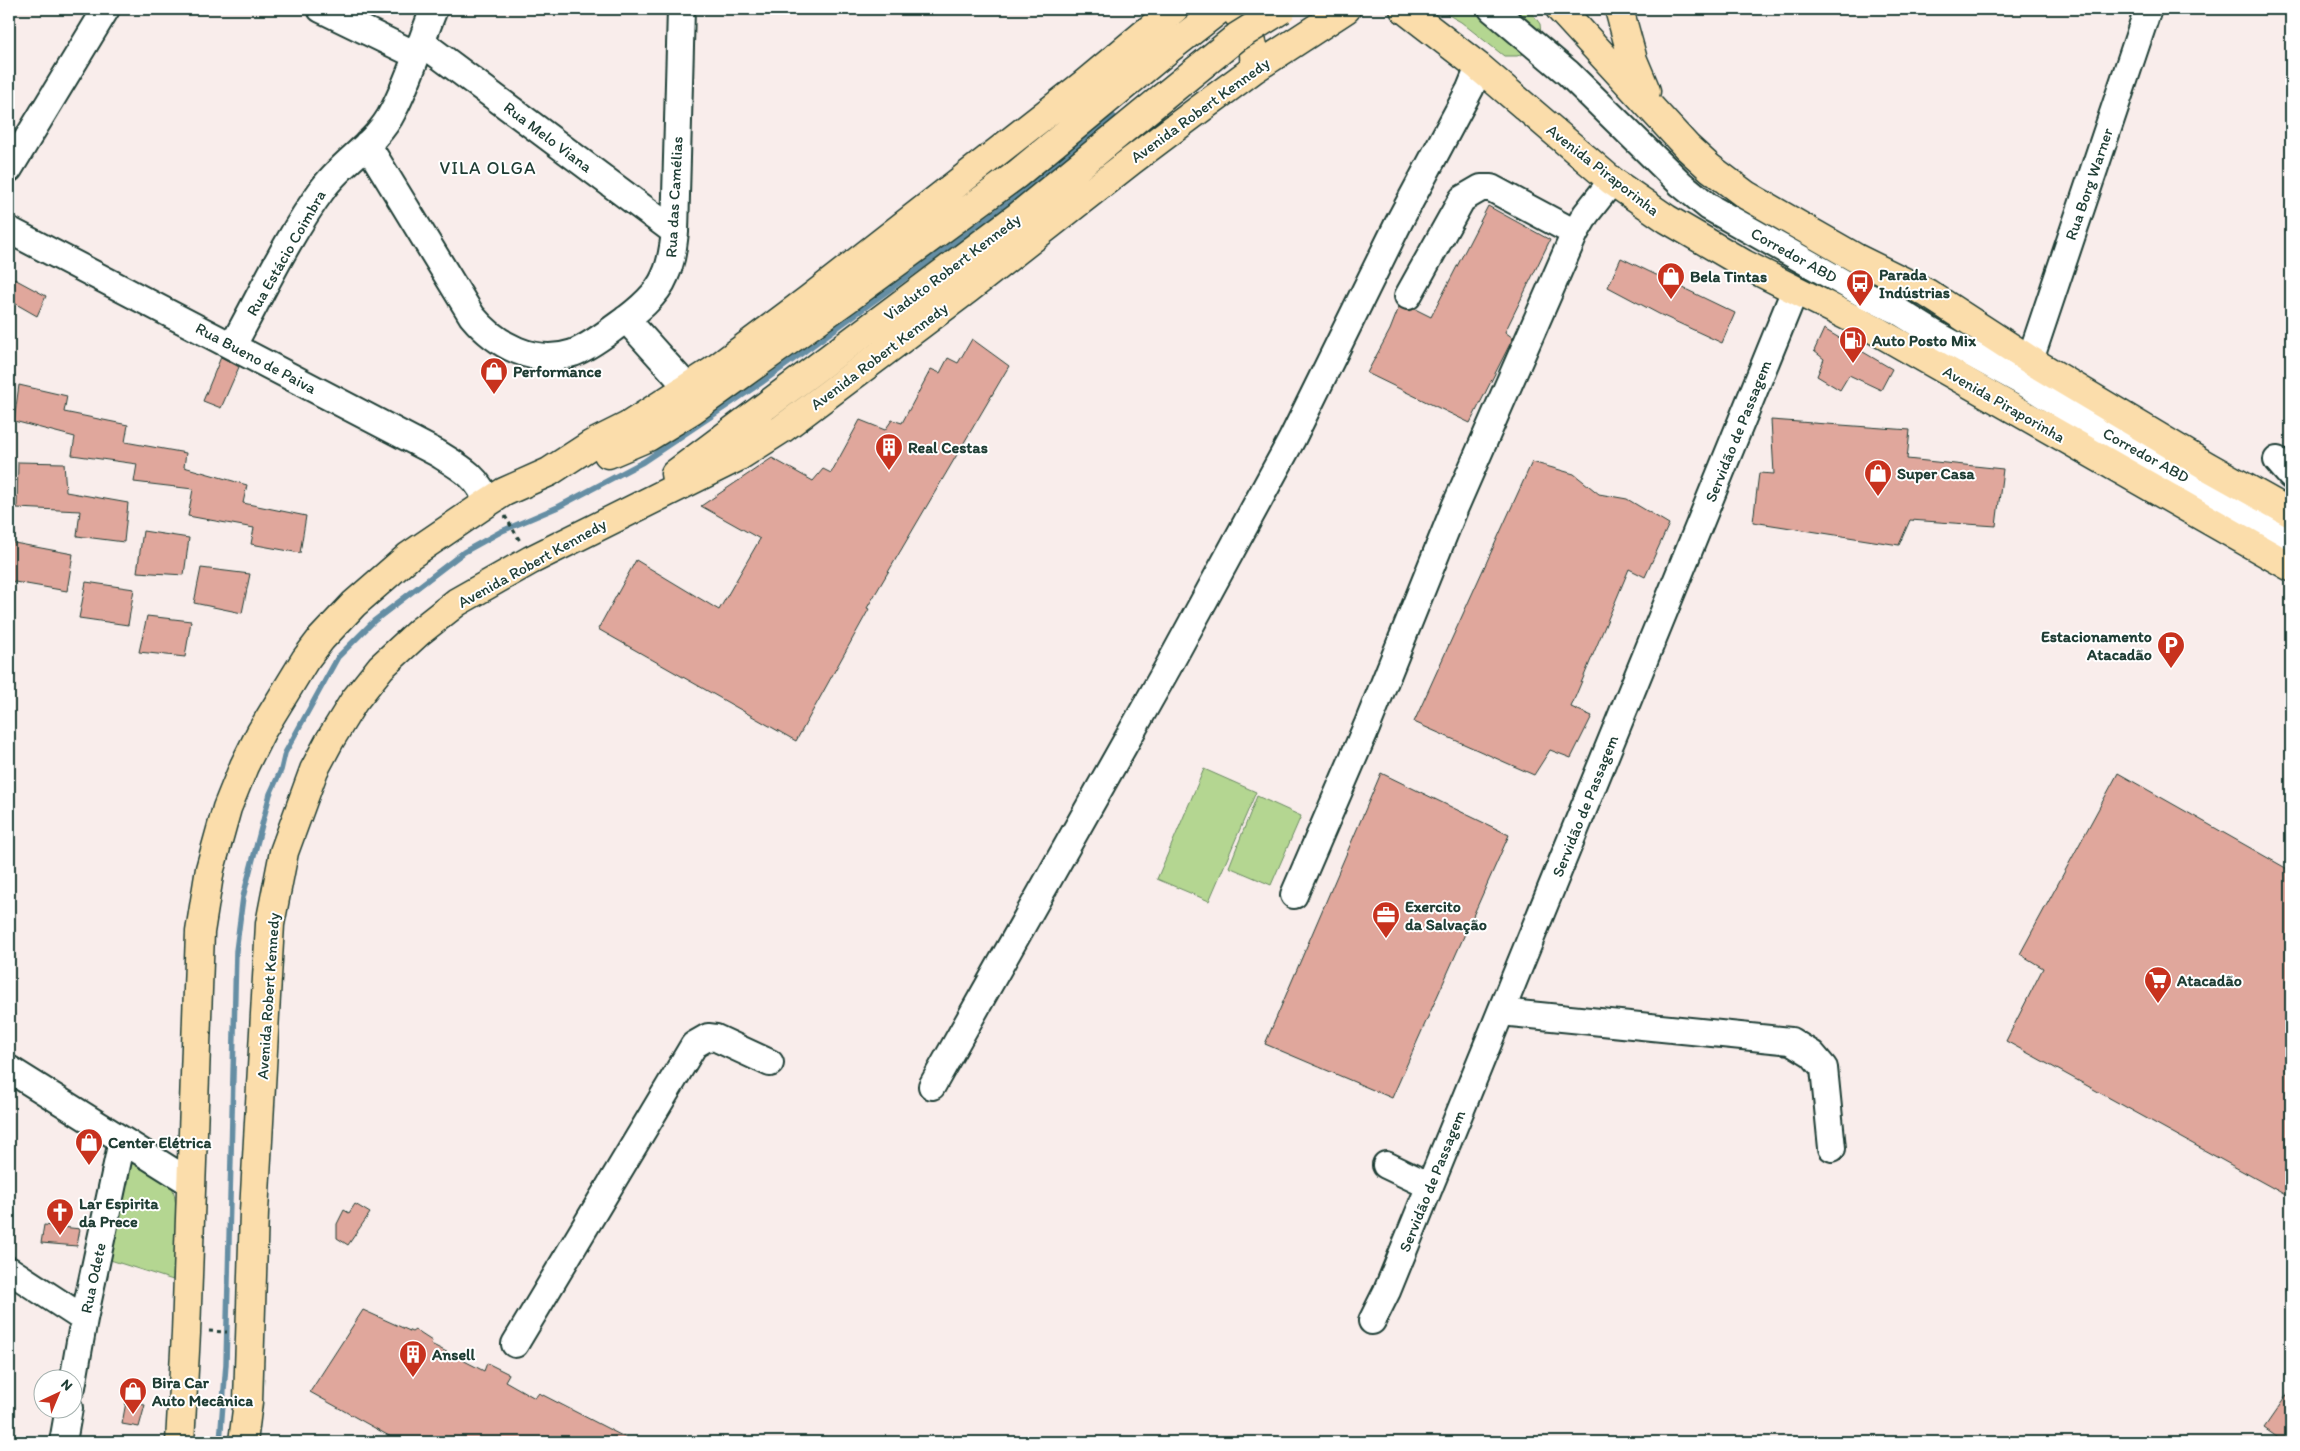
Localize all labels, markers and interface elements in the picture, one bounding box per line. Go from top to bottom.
street label: Avenida Robert Kennedy [1127,53,1274,167]
street label: Rua Melo Viana [500,98,596,177]
street label: Avenida Piraporinha [1543,120,1663,220]
street label: Rua Borg Warner [2061,125,2117,243]
street label: Rua das Camélias [661,136,687,258]
district label: VILA OLGA [440,157,536,179]
street label: Rua Estácio Coimbra [242,187,330,319]
street label: Viaduto Robert Kennedy [880,209,1024,325]
street label: Corredor ABD [1747,223,1841,287]
shop icon: Bela Tintas [1656,261,1686,300]
place label: Parada Indústrias [1879,265,1950,302]
place label: Bela Tintas [1690,267,1767,286]
bus stop icon: Parada Indústrias [1845,268,1875,307]
street label: Avenida Robert Kennedy [807,298,952,414]
street label: Rua Bueno de Paiva [192,318,320,398]
fuel station icon: Auto Posto Mix [1838,325,1868,364]
place label: Auto Posto Mix [1871,331,1977,350]
shop icon: Performance [479,356,509,395]
street label: Servidão de Passagem [1701,357,1775,505]
street label: Avenida Piraporinha [1940,361,2068,447]
place label: Performance [513,362,602,381]
street label: Corredor ABD [2099,423,2193,487]
building icon: Real Cestas [874,432,904,471]
place label: Real Cestas [908,438,988,457]
shop icon: Super Casa [1863,458,1893,497]
place label: Super Casa [1897,464,1975,484]
street label: Avenida Robert Kennedy [454,514,610,612]
place label: Estacionamento Atacadão [2041,627,2152,664]
parking icon: Estacionamento Atacadão [2156,630,2186,669]
street label: Servidão de Passagem [1548,732,1622,880]
place label: Exercito da Salvação [1405,897,1487,935]
office icon: Exercito da Salvação [1371,900,1401,939]
street label: Avenida Robert Kennedy [253,912,283,1080]
supermarket icon: Atacadão [2143,965,2173,1004]
place label: Atacadão [2176,971,2242,990]
street label: Servidão de Passagem [1395,1107,1469,1255]
shop icon: Center Elétrica [74,1127,104,1166]
place label: Center Elétrica [108,1133,211,1152]
place label: Lar Espirita da Prece [79,1194,159,1231]
church icon: Lar Espirita da Prece [45,1197,75,1236]
street label: Rua Odete [76,1241,110,1315]
building icon: Ansell [398,1339,428,1378]
place label: Ansell [431,1345,476,1364]
north arrow [32,1368,82,1418]
place label: Bira Car Auto Mecânica [151,1373,253,1410]
text: N [57,1376,76,1394]
shop icon: Bira Car Auto Mecânica [118,1376,148,1415]

